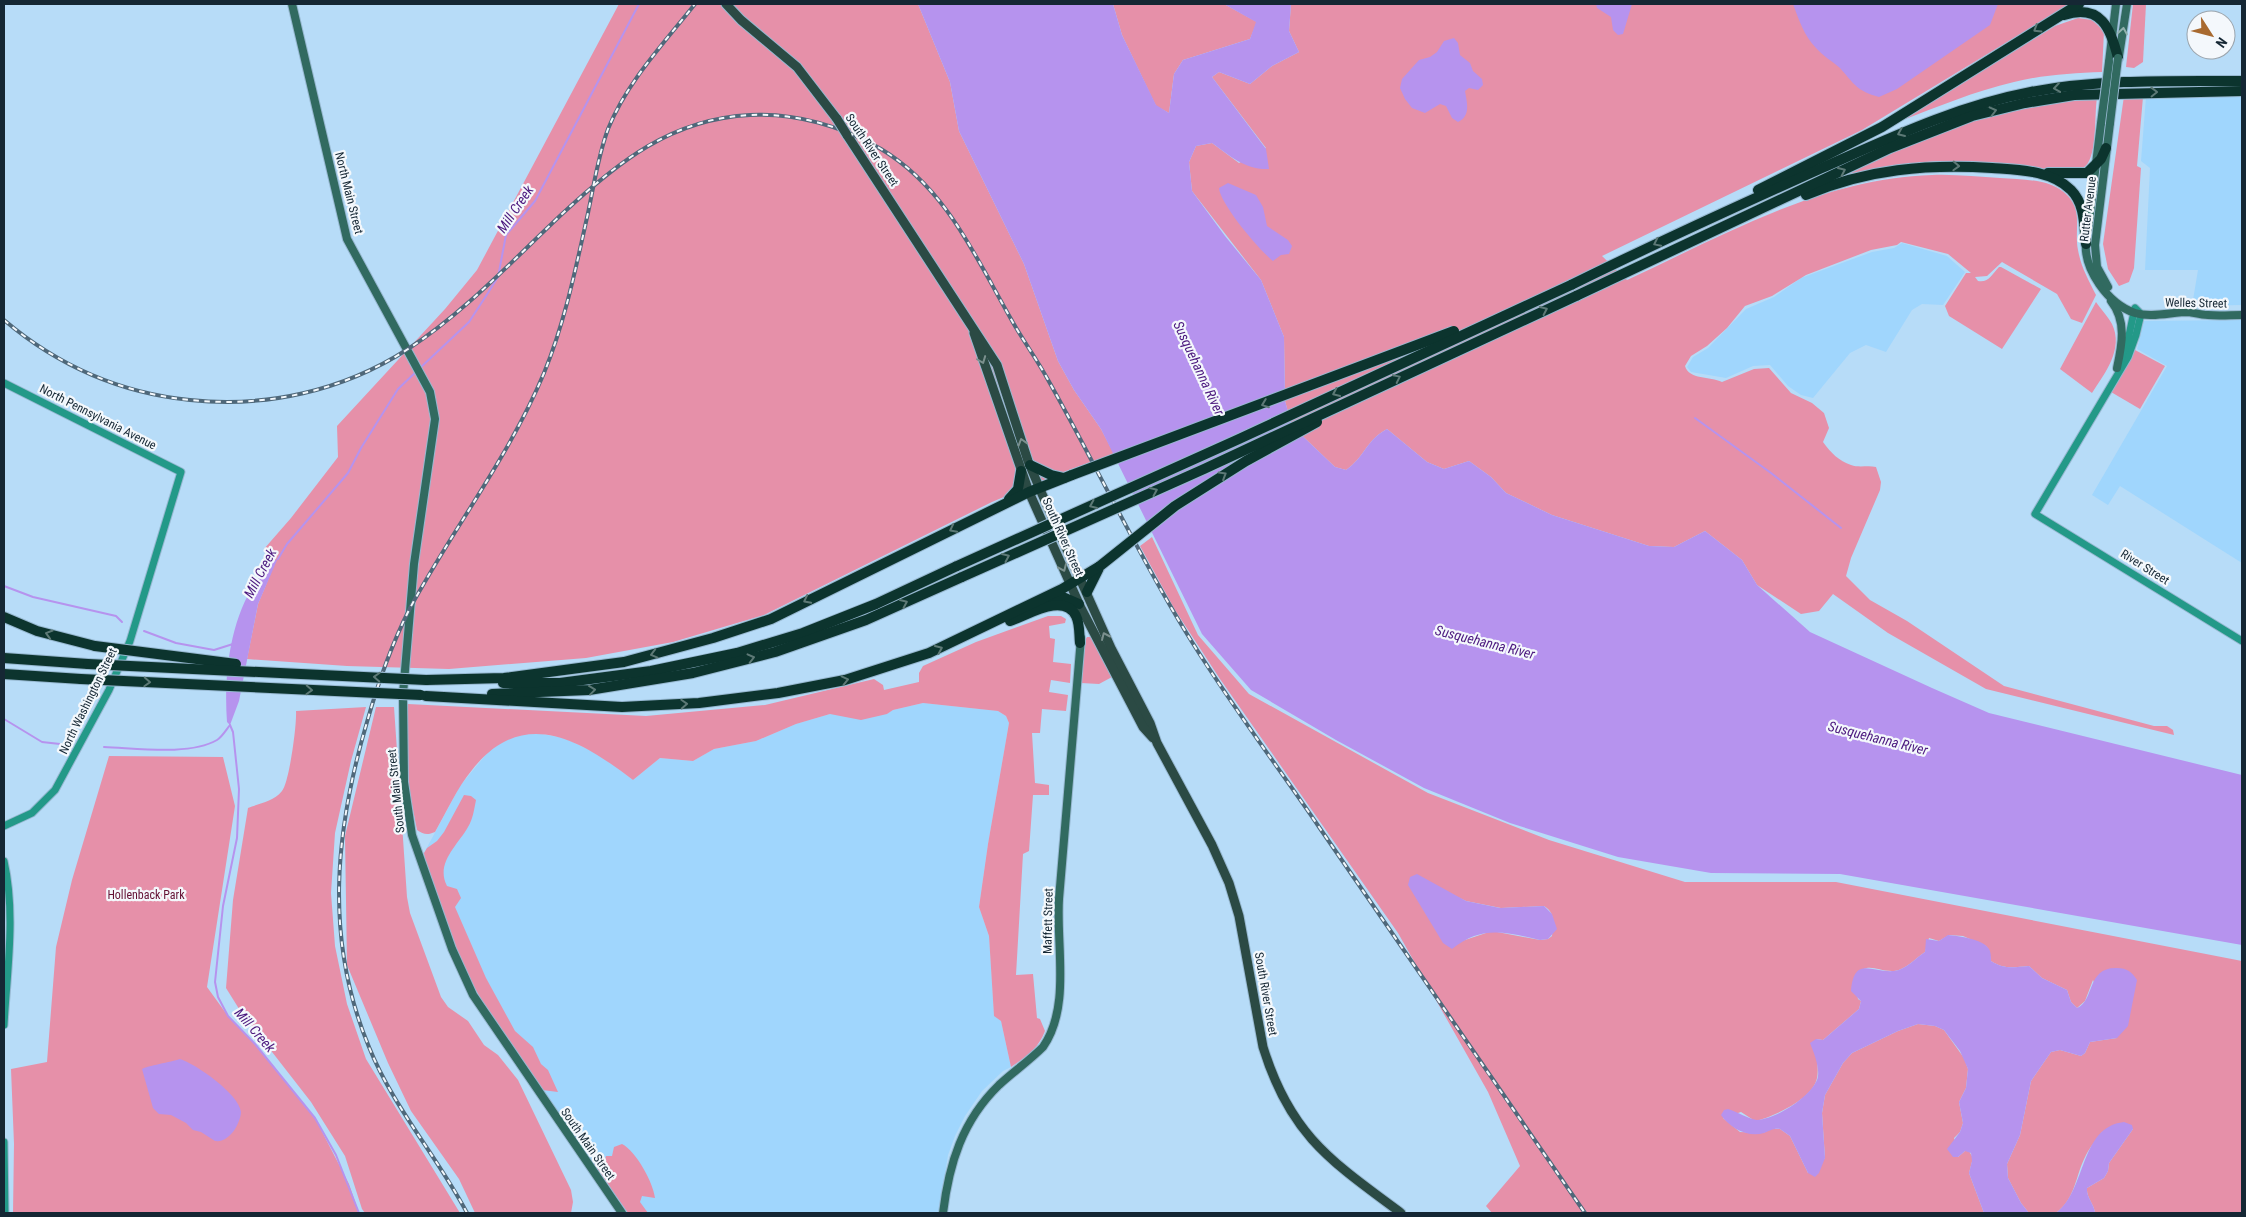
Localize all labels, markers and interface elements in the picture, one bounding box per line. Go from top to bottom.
north arrow [2186,10,2236,60]
one-way arrow [2034,23,2043,33]
one-way arrow [2117,26,2127,35]
text: N [2213,34,2231,51]
one-way arrow [2053,82,2061,93]
one-way arrow [2150,87,2158,97]
one-way arrow [1988,106,1997,117]
street label: South River Street [843,111,902,189]
one-way arrow [1897,126,1906,137]
street label: North Main Street [332,151,366,236]
one-way arrow [1953,161,1961,172]
one-way arrow [1837,166,1846,177]
street label: Rutter Avenue [2077,175,2099,243]
water label: Mill Creek [493,182,537,236]
one-way arrow [1654,236,1663,246]
street label: Welles Street [2165,295,2228,311]
one-way arrow [1539,306,1548,316]
water label: Susquehanna River [1170,318,1228,418]
one-way arrow [976,355,986,364]
one-way arrow [1392,374,1401,385]
street label: North Pennsylvania Avenue [37,381,159,453]
one-way arrow [1332,387,1341,397]
one-way arrow [1261,398,1270,408]
one-way arrow [1018,438,1028,446]
one-way arrow [1218,471,1227,481]
one-way arrow [1149,486,1158,497]
street label: South River Street [1039,496,1087,579]
one-way arrow [1089,498,1098,509]
one-way arrow [950,523,959,533]
water label: Mill Creek [240,545,280,600]
street label: River Street [2118,547,2172,588]
one-way arrow [1001,553,1010,564]
one-way arrow [1057,563,1067,572]
one-way arrow [803,594,812,604]
one-way arrow [899,598,908,609]
water label: Susquehanna River [1434,622,1537,662]
one-way arrow [45,630,53,640]
one-way arrow [1102,632,1112,641]
one-way arrow [934,644,943,655]
street label: North Washington Street [56,645,120,756]
one-way arrow [650,648,659,659]
one-way arrow [747,653,756,664]
one-way arrow [373,672,381,683]
one-way arrow [840,675,849,686]
one-way arrow [143,676,151,687]
one-way arrow [306,684,314,695]
one-way arrow [588,685,596,696]
one-way arrow [680,698,688,709]
water label: Susquehanna River [1827,718,1930,758]
street label: South Main Street [385,748,407,834]
park label: Hollenback Park [107,888,185,902]
street label: Maffett Street [1040,888,1056,954]
street label: South River Street [1252,951,1280,1037]
water label: Mill Creek [231,1005,279,1056]
street label: South Main Street [558,1105,618,1183]

